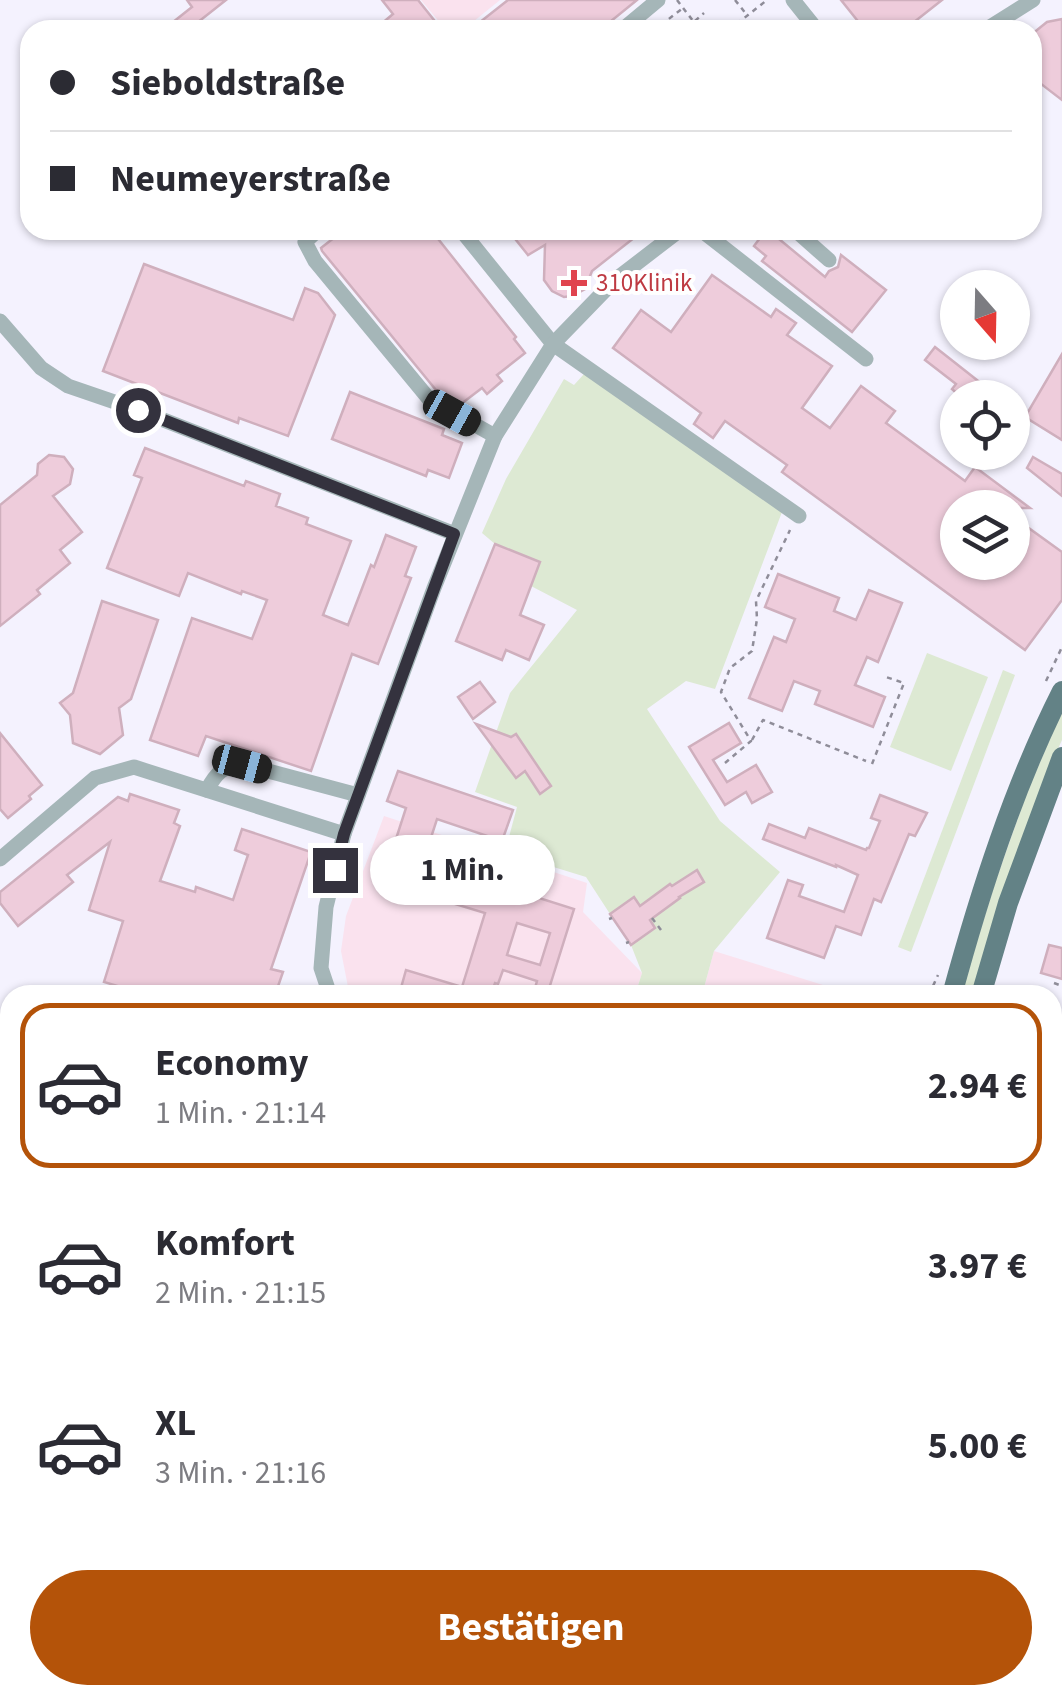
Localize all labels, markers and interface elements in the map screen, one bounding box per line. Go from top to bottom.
text: Sieboldstraße [110,56,345,110]
text: Neumeyerstraße [110,152,391,206]
place label: 310Klinik [596,265,693,301]
marker: 310Klinik [561,270,587,296]
north arrow [940,270,1030,360]
map controls [940,270,1030,580]
button: locate [940,380,1030,470]
car [418,385,486,441]
route start [116,388,161,433]
button: layers [940,490,1030,580]
car [209,742,275,786]
callout: 1 Min. [370,835,555,905]
text: 1 Min. [420,847,505,893]
route end [313,848,358,893]
text: Economy [155,1036,308,1090]
icon: car [35,1041,125,1131]
text: 2.94 € [928,1059,1027,1113]
text: 1 Min. · 21:14 [155,1090,326,1136]
text: Komfort [155,1216,295,1270]
icon: car [35,1221,125,1311]
text: 3.97 € [928,1239,1027,1293]
text: 2 Min. · 21:15 [155,1270,326,1316]
text: XL [155,1396,196,1450]
icon: car [35,1401,125,1491]
text: 5.00 € [928,1419,1027,1473]
text: 3 Min. · 21:16 [155,1450,326,1496]
button: Bestätigen [30,1570,1032,1685]

